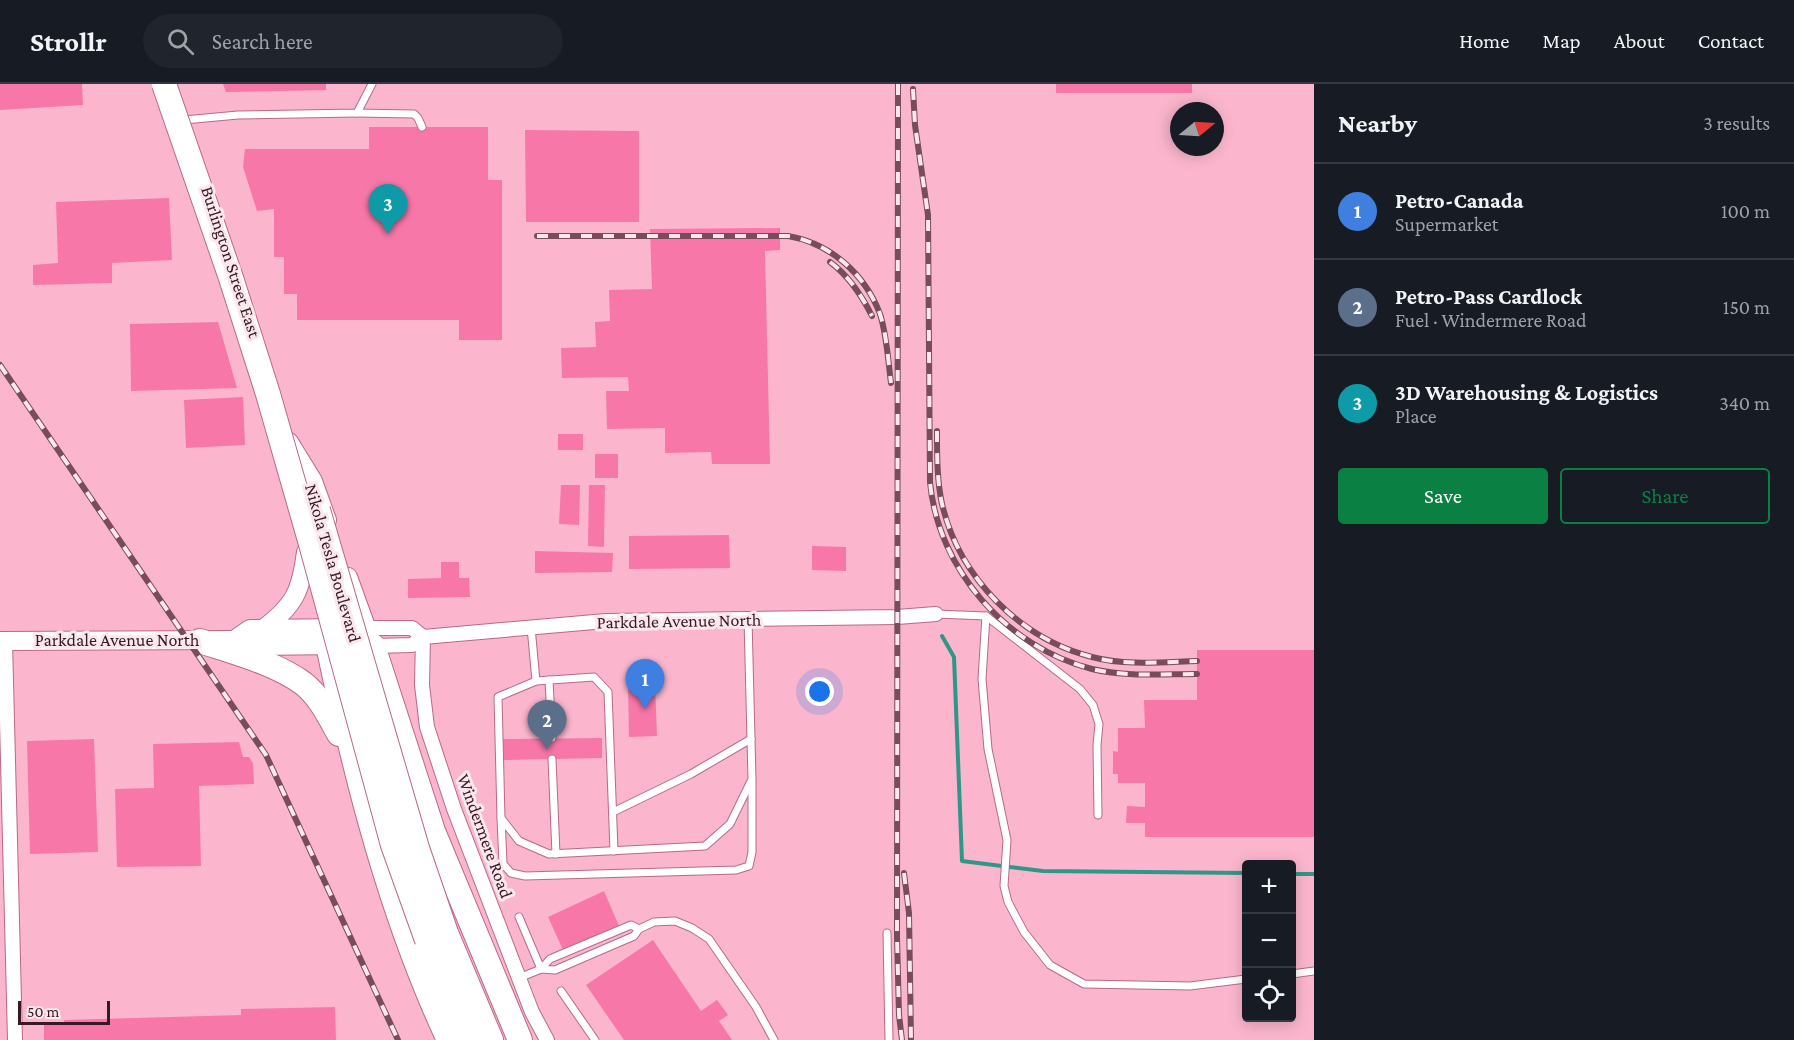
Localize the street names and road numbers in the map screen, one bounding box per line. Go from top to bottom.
street label: Burlington Street East [197,184,265,341]
street label: Nikola Tesla Boulevard [301,482,365,645]
street label: Parkdale Avenue North [596,610,762,632]
street label: Parkdale Avenue North [35,630,200,650]
street label: Windermere Road [453,771,517,901]

